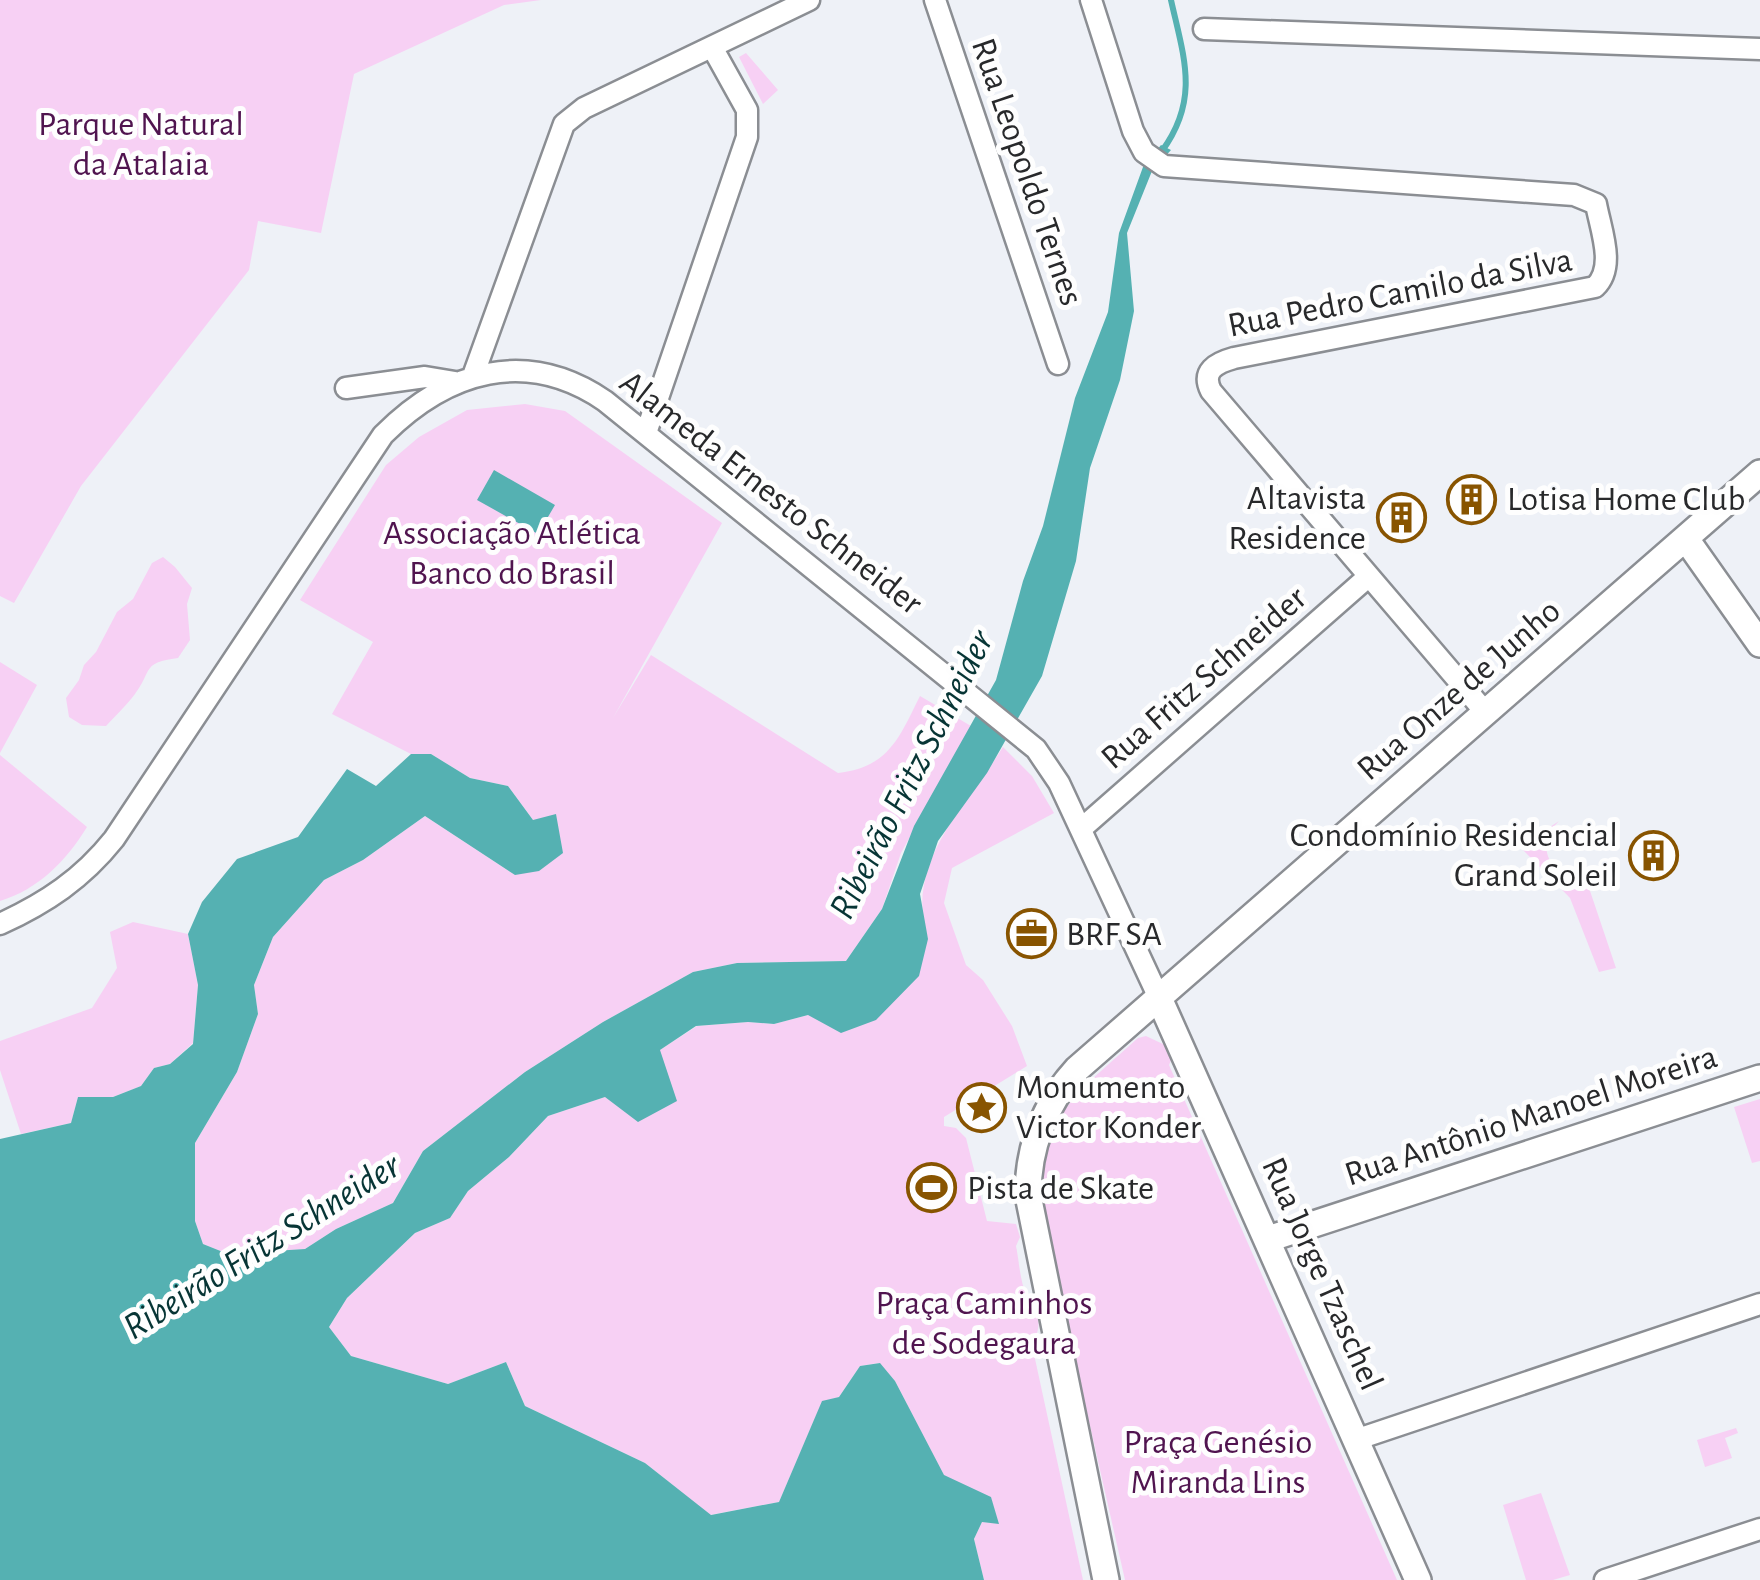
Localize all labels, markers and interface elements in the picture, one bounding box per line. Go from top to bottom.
street label: Rua Leopoldo Ternes [965,34,1089,310]
park label: Parque Natural da Atalaia [38,107,244,182]
street label: Rua Pedro Camilo da Silva [1225,242,1575,344]
street label: Alameda Ernesto Schneider [613,364,929,622]
building icon: Lotisa Home Club [1446,473,1498,525]
place label: Altavista Residence [1228,481,1366,556]
place label: Lotisa Home Club [1507,482,1745,517]
building icon: Altavista Residence [1375,492,1427,544]
park label: Associação Atlética Banco do Brasil [383,516,641,591]
street label: Rua Fritz Schneider [1095,579,1314,776]
street label: Rua Onze de Junho [1351,593,1567,787]
water label: Ribeirão Fritz Schneider [823,623,1002,925]
place label: Condomínio Residencial Grand Soleil [1290,818,1618,893]
building icon: Condomínio Residencial Grand Soleil [1627,829,1679,881]
office icon: BRF SA [1005,908,1057,960]
place label: BRF SA [1066,917,1162,952]
street label: Rua Antônio Manoel Moreira [1341,1039,1721,1193]
place label: Monumento Victor Konder [1016,1070,1202,1145]
place icon: Monumento Victor Konder [955,1081,1007,1133]
water label: Ribeirão Fritz Schneider [117,1146,408,1347]
street label: Rua Jorge Tzaschel [1255,1152,1389,1396]
sports icon: Pista de Skate [906,1162,958,1214]
place label: Pista de Skate [967,1171,1154,1206]
park label: Praça Caminhos de Sodegaura [876,1286,1092,1361]
park label: Praça Genésio Miranda Lins [1123,1425,1313,1500]

